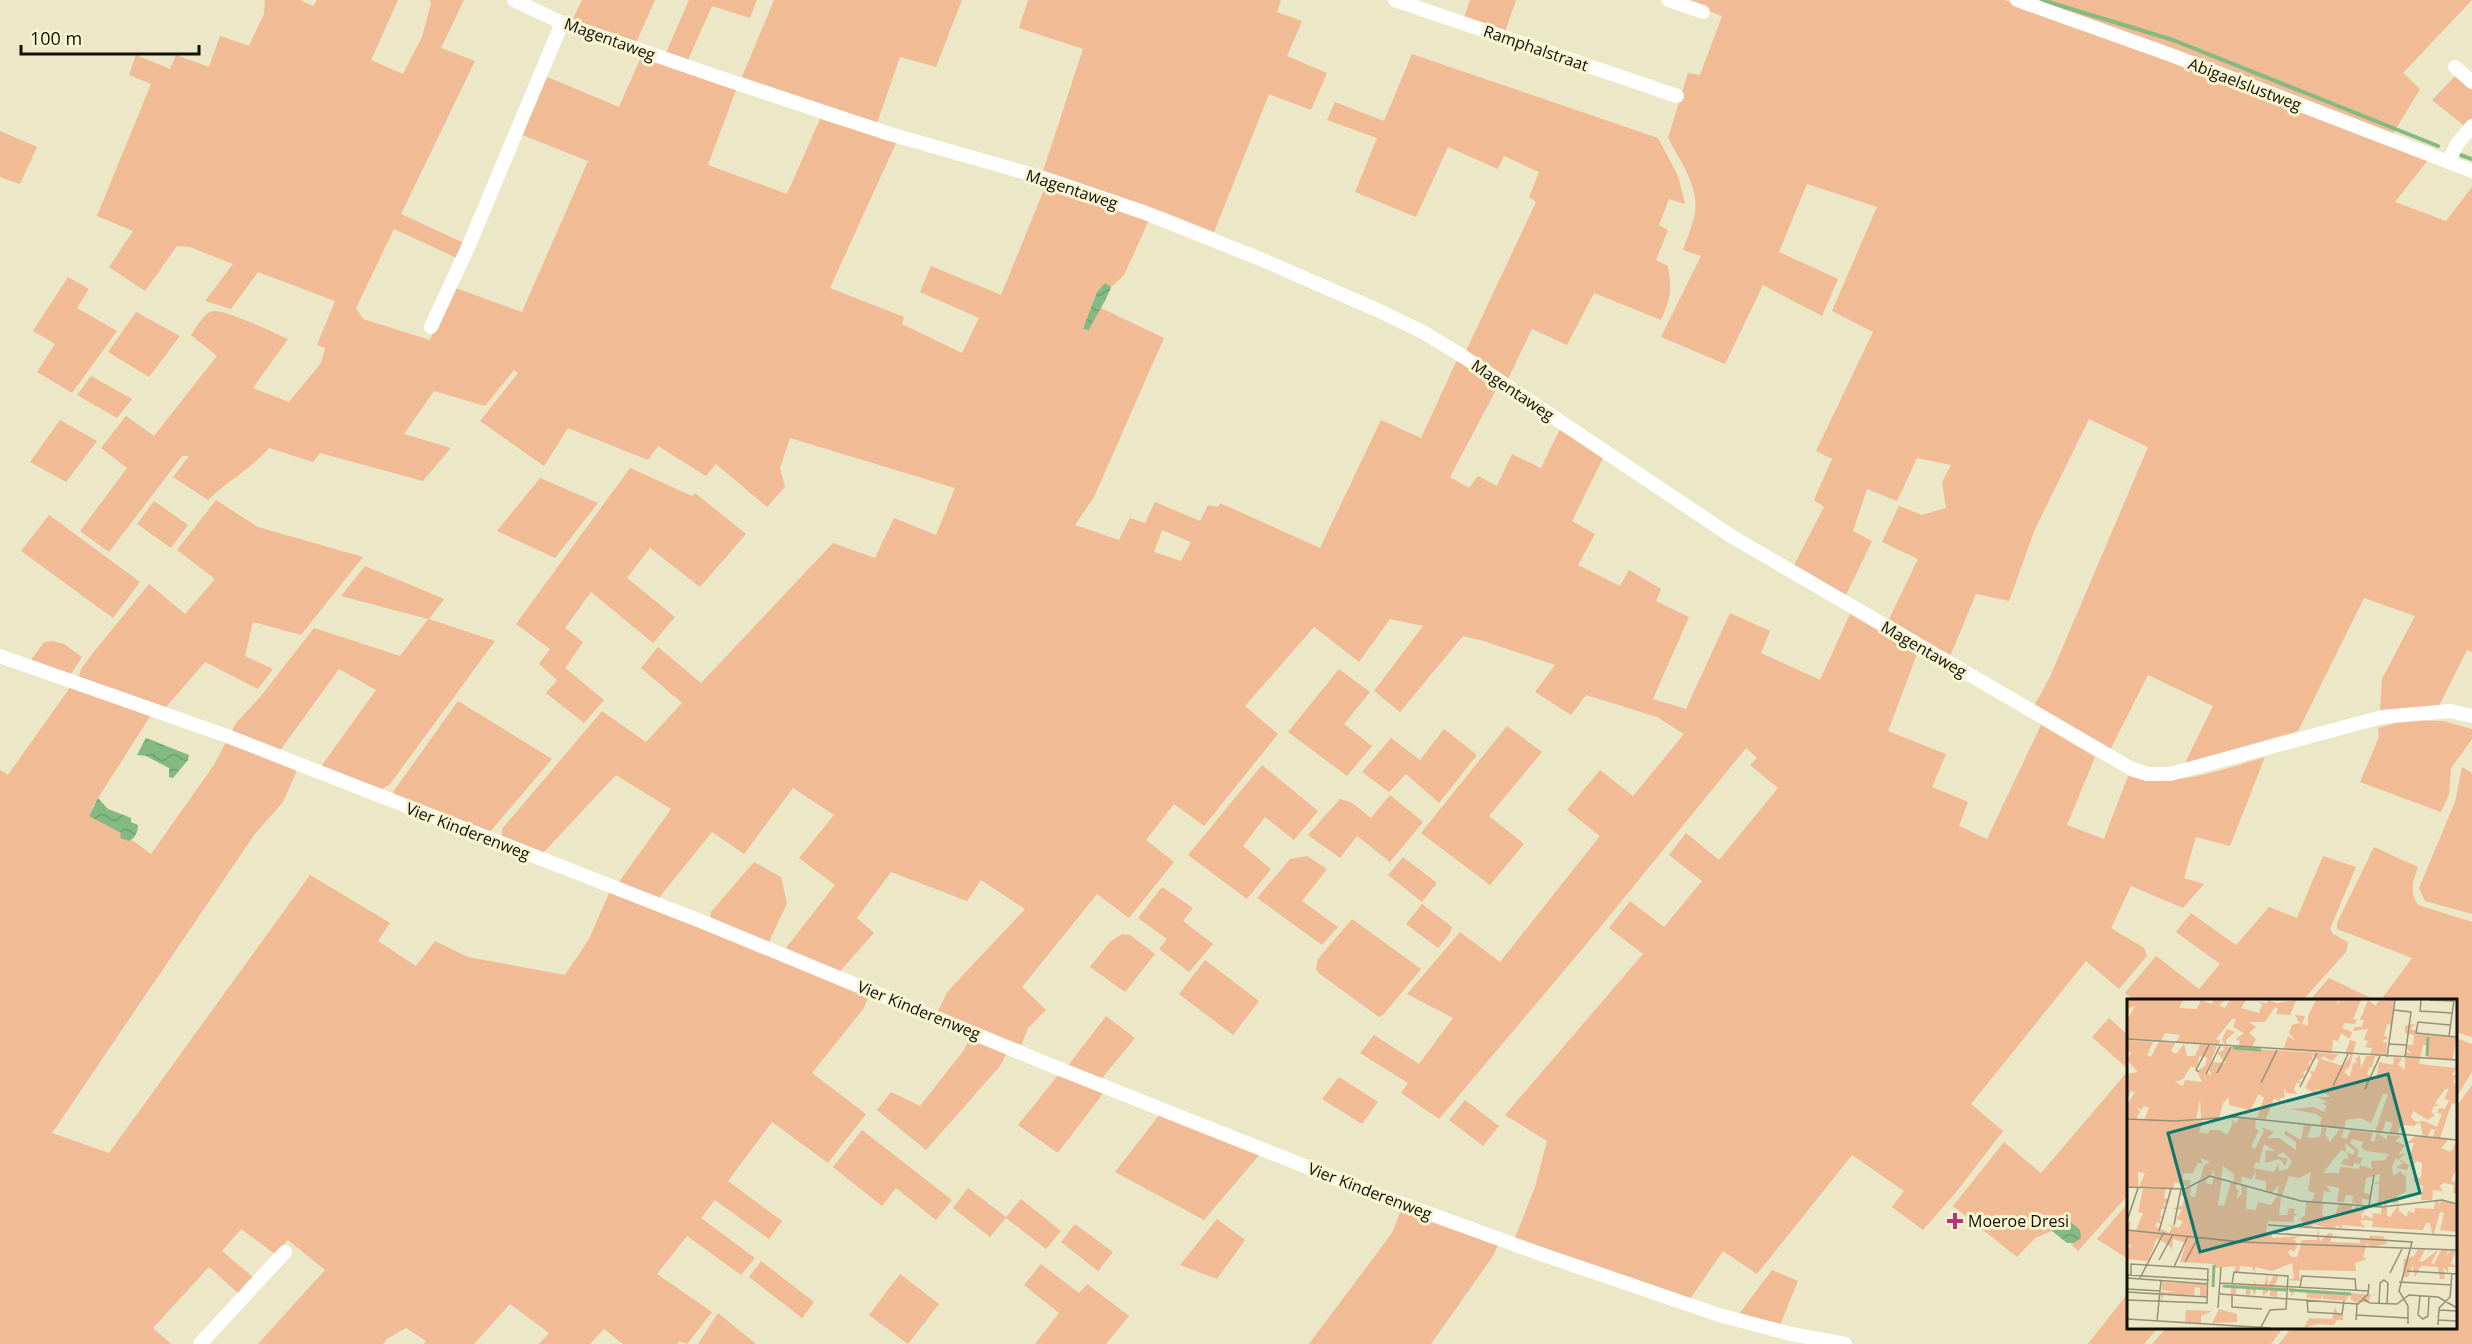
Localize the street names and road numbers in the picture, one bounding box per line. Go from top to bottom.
street label: Magentaweg [561,12,659,66]
street label: Ramphalstraat [1481,20,1592,76]
street label: Abigaelslustweg [2185,52,2305,116]
street label: Magentaweg [1023,164,1121,214]
street label: Magentaweg [1467,354,1559,426]
street label: Magentaweg [1877,616,1971,683]
street label: Vier Kinderenweg [403,797,533,865]
street label: Vier Kinderenweg [854,975,984,1045]
street label: Vier Kinderenweg [1305,1157,1435,1225]

